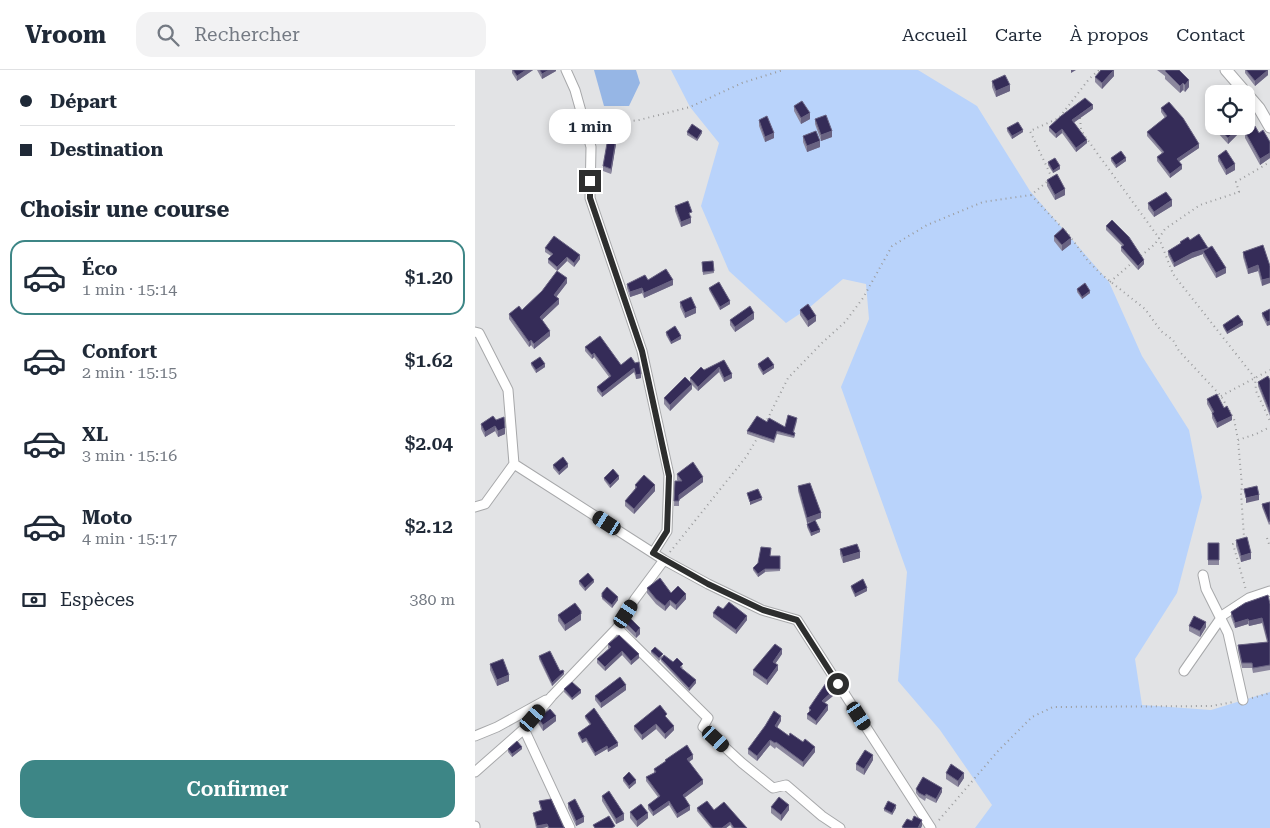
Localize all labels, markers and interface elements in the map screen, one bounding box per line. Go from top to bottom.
search box [136,12,486,57]
text: Vroom [25,21,106,49]
icon: search [154,21,182,49]
text: Rechercher [194,23,300,46]
text: Accueil [902,24,967,45]
text: Carte [995,24,1042,45]
text: À propos [1070,24,1148,45]
text: Contact [1176,24,1245,45]
map controls [1205,85,1255,135]
button: locate [1205,85,1255,135]
text: Départ [50,90,117,113]
callout: 1 min [549,108,631,144]
text: 1 min [568,117,612,136]
text: Destination [50,138,163,161]
route end [579,170,601,192]
text: Choisir une course [20,197,229,222]
icon: car [22,255,67,300]
text: Éco [82,257,118,280]
text: $1.20 [405,266,453,289]
text: 1 min · 15:14 [82,280,177,299]
icon: car [22,338,67,383]
text: Confort [82,340,157,363]
text: $1.62 [405,349,453,372]
text: 2 min · 15:15 [82,363,177,382]
icon: car [22,421,67,466]
text: XL [82,423,108,446]
text: $2.04 [405,432,453,455]
text: 3 min · 15:16 [82,446,177,465]
icon: car [22,504,67,549]
text: Moto [82,506,132,529]
car [590,509,623,537]
text: $2.12 [405,515,453,538]
text: 4 min · 15:17 [82,529,177,548]
icon: cash [20,586,48,614]
text: Espèces [60,588,134,611]
text: 380 m [409,590,455,609]
car [611,597,640,631]
route start [827,673,849,695]
car [844,699,873,733]
car [517,702,548,734]
car [699,723,732,755]
button: Confirmer [20,760,455,818]

